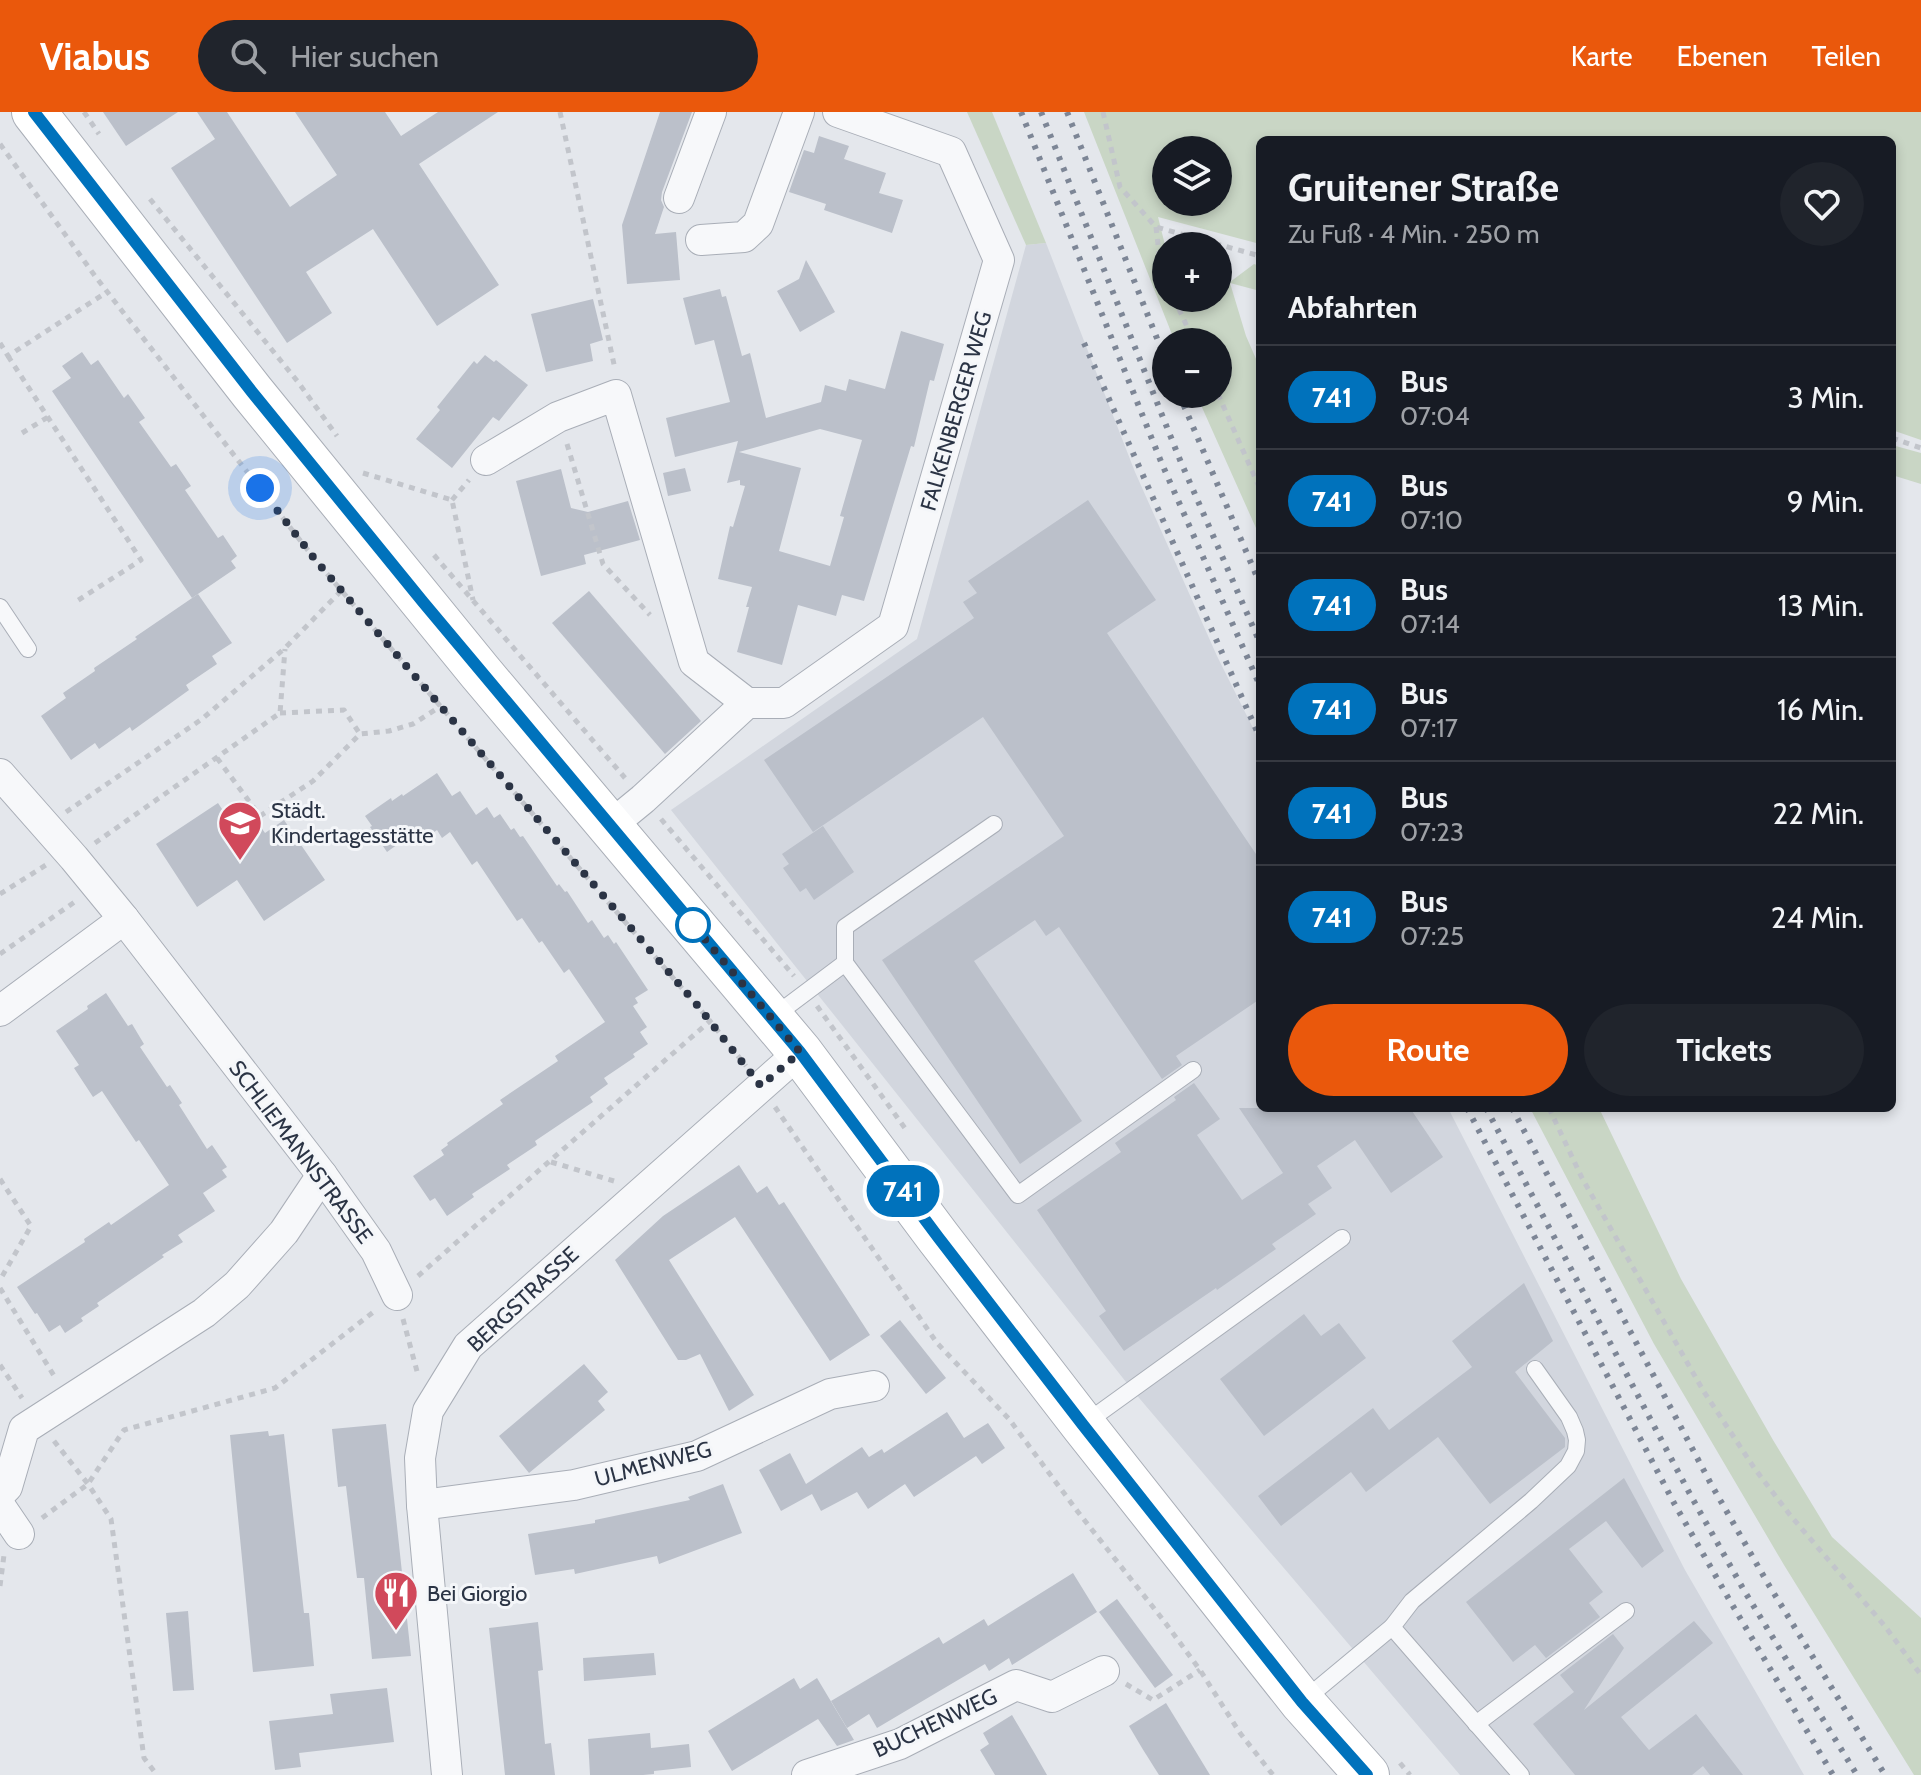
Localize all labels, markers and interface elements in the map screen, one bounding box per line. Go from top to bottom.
search box [198,20,758,92]
text: Viabus [40,33,150,80]
icon: search [226,34,270,78]
text: Hier suchen [290,38,439,75]
text: Karte [1571,39,1633,73]
text: Ebenen [1677,39,1768,73]
text: Teilen [1812,39,1881,73]
map controls [1152,136,1232,408]
button: layers [1152,136,1232,216]
button: heart [1780,162,1864,246]
text: Gruitener Straße [1288,164,1559,211]
text: Zu Fuß · 4 Min. · 250 m [1288,218,1540,250]
button: + [1152,232,1232,312]
text: Abfahrten [1288,289,1418,326]
street label: FALKENBERGER WEG [915,308,997,514]
button: − [1152,328,1232,408]
text: Bus [1400,363,1448,400]
text: 3 Min. [1788,379,1864,416]
text: 741 [1312,380,1352,414]
text: 07:04 [1400,400,1470,432]
text: Bus [1400,467,1448,504]
your location [240,468,280,508]
text: 9 Min. [1787,483,1864,520]
text: 741 [1312,484,1352,518]
text: 07:10 [1400,504,1463,536]
text: Bus [1400,571,1448,608]
text: 13 Min. [1778,587,1864,624]
text: 741 [1312,588,1352,622]
text: 07:14 [1400,608,1460,640]
text: Bus [1400,675,1448,712]
text: 16 Min. [1777,691,1864,728]
text: 741 [1312,692,1352,726]
text: 07:17 [1400,712,1458,744]
text: Bus [1400,779,1448,816]
text: 22 Min. [1772,795,1864,832]
text: 741 [1312,796,1352,830]
place label: Städt. Kindertagesstätte [271,797,434,849]
school or university icon: Städt. Kindertagesstätte [216,799,264,862]
text: 07:23 [1400,816,1464,848]
text: Bus [1400,883,1448,920]
text: 24 Min. [1771,899,1864,936]
text: 741 [1312,900,1352,934]
unlabelled marker [676,908,710,942]
text: 07:25 [1400,920,1464,952]
button: Route [1288,1004,1568,1096]
button: Tickets [1584,1004,1864,1096]
street label: SCHLIEMANNSTRASSE [223,1055,379,1249]
line badge: 741 [857,1165,949,1217]
text: 741 [883,1174,923,1208]
street label: BERGSTRASSE [462,1240,584,1358]
street label: ULMENWEG [592,1435,714,1493]
restaurant icon: Bei Giorgio [372,1569,420,1632]
place label: Bei Giorgio [427,1580,527,1607]
street label: BUCHENWEG [869,1683,1001,1763]

